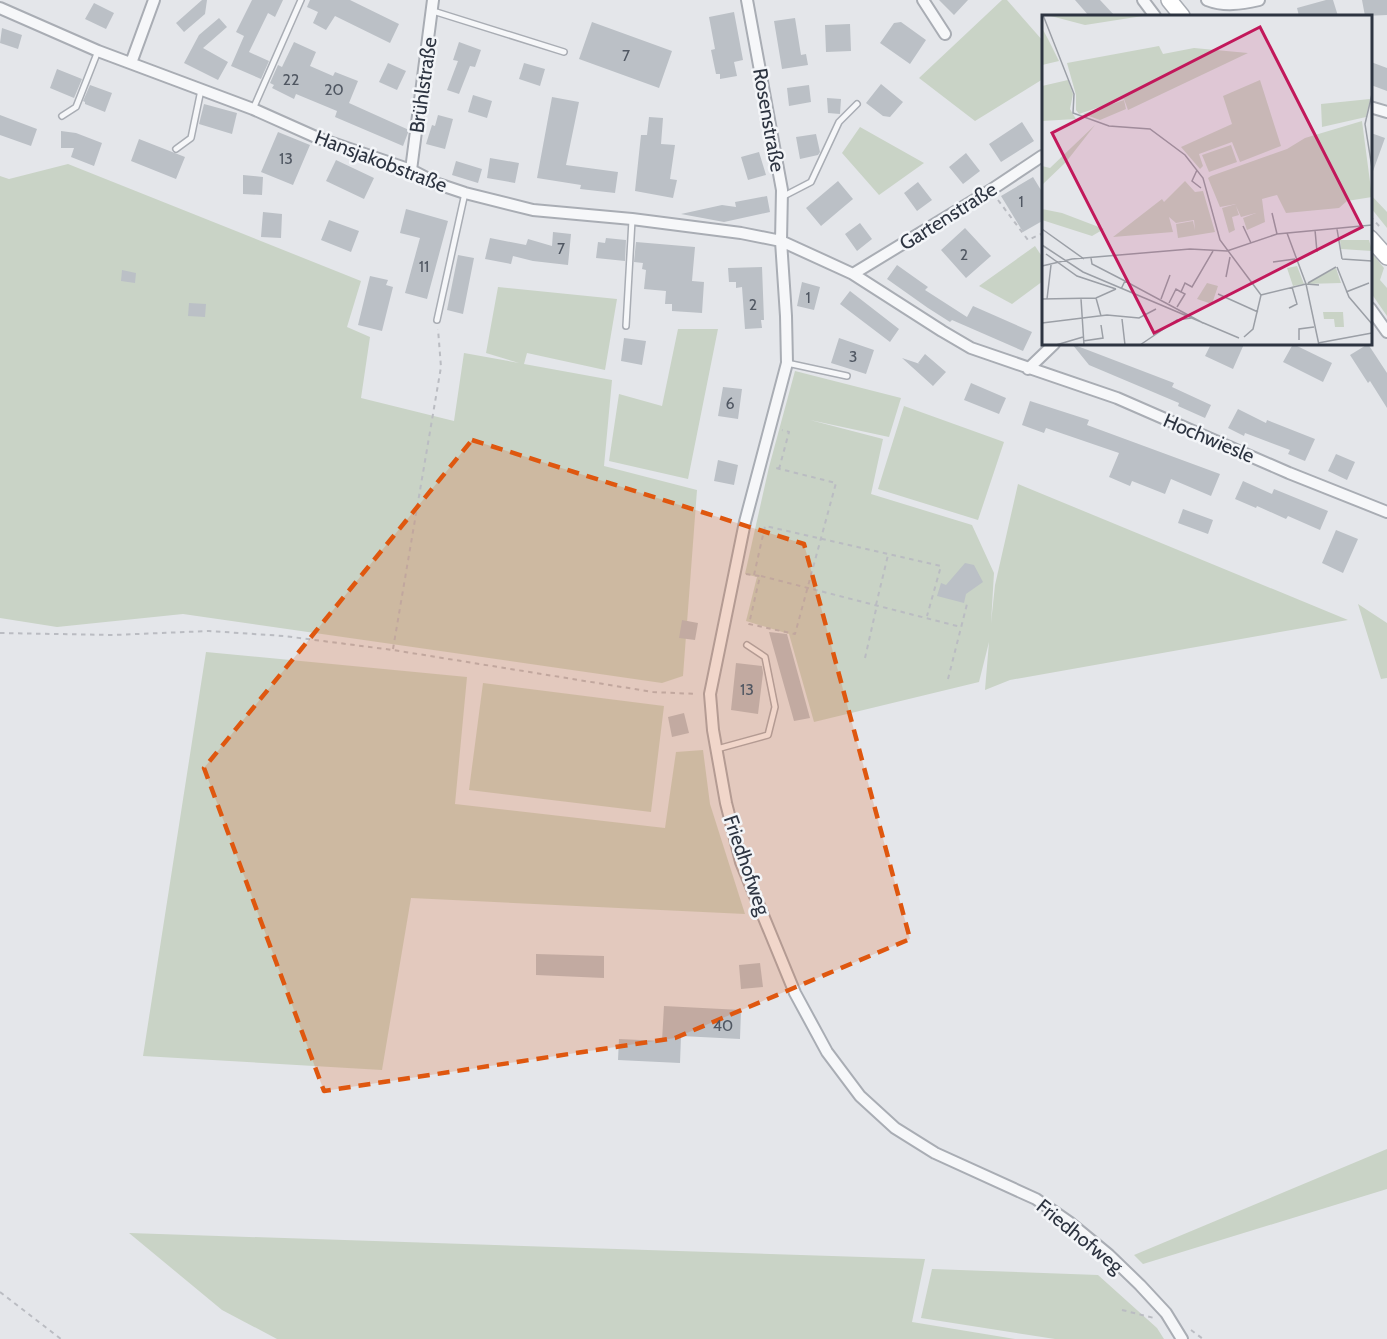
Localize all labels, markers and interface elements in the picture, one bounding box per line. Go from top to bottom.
inset map [1042,15,1372,345]
street label: Brühlstraße [404,35,442,135]
house number: 7 [622,46,630,65]
street label: Rosenstraße [748,66,790,174]
house number: 22 [283,70,299,89]
house number: 20 [324,80,344,99]
street label: Hansjakobstraße [311,125,451,197]
house number: 13 [279,149,293,168]
street label: Gartenstraße [895,177,1001,255]
house number: 1 [1018,192,1024,211]
house number: 7 [557,239,565,258]
house number: 2 [960,245,968,264]
house number: 11 [419,257,429,276]
house number: 1 [805,288,811,307]
house number: 2 [749,295,757,314]
house number: 3 [849,347,857,366]
house number: 6 [725,394,735,413]
street label: Hochwiesle [1160,408,1258,468]
house number: 13 [740,680,754,699]
street label: Friedhofweg [719,812,776,919]
house number: 40 [713,1016,733,1035]
street label: Friedhofweg [1032,1194,1129,1279]

